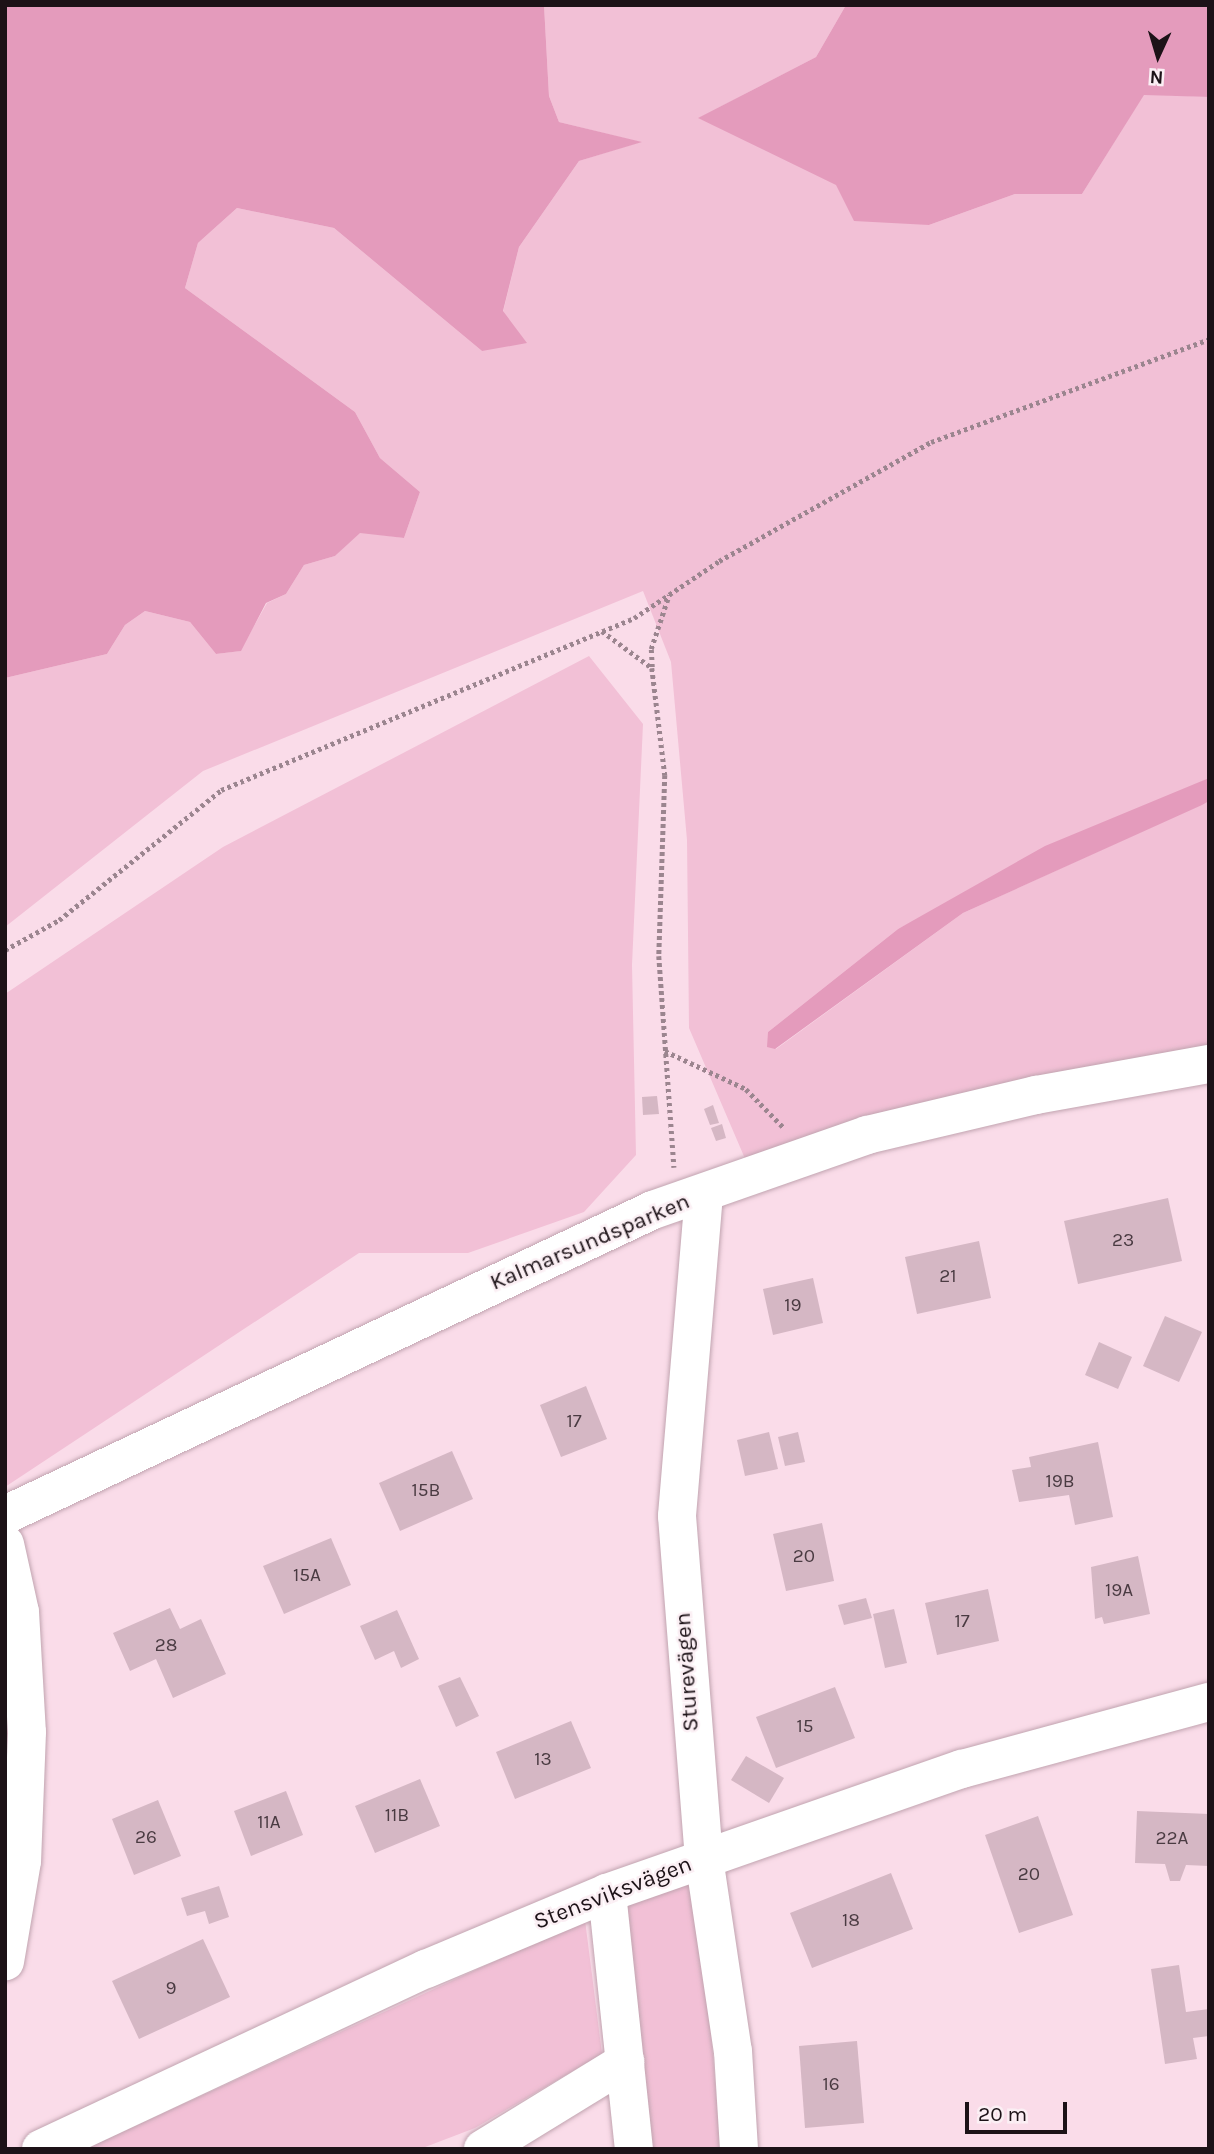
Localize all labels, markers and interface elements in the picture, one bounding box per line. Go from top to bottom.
north arrow [1123,21,1193,91]
text: N [1149,66,1164,88]
street label: Kalmarsundsparken [486,1187,694,1297]
house number: 23 [1112,1230,1134,1252]
house number: 21 [939,1266,957,1288]
house number: 19 [784,1295,802,1317]
house number: 17 [566,1411,582,1433]
house number: 19B [1045,1471,1075,1493]
house number: 15B [412,1480,440,1502]
house number: 20 [793,1546,815,1568]
house number: 15A [293,1565,321,1587]
house number: 19A [1105,1580,1133,1602]
street label: Sturevägen [669,1611,705,1733]
house number: 17 [954,1611,970,1633]
house number: 28 [155,1635,177,1657]
house number: 15 [796,1716,814,1738]
house number: 13 [534,1749,552,1771]
house number: 11B [385,1805,409,1827]
house number: 11A [257,1812,281,1834]
house number: 26 [135,1827,157,1849]
house number: 22A [1156,1828,1188,1850]
street label: Stensviksvägen [530,1850,696,1936]
house number: 20 [1018,1864,1040,1886]
house number: 18 [842,1910,860,1932]
house number: 9 [165,1978,177,2000]
house number: 16 [822,2074,840,2096]
scale bar [969,2088,1070,2132]
text: 20 m [978,2102,1027,2126]

